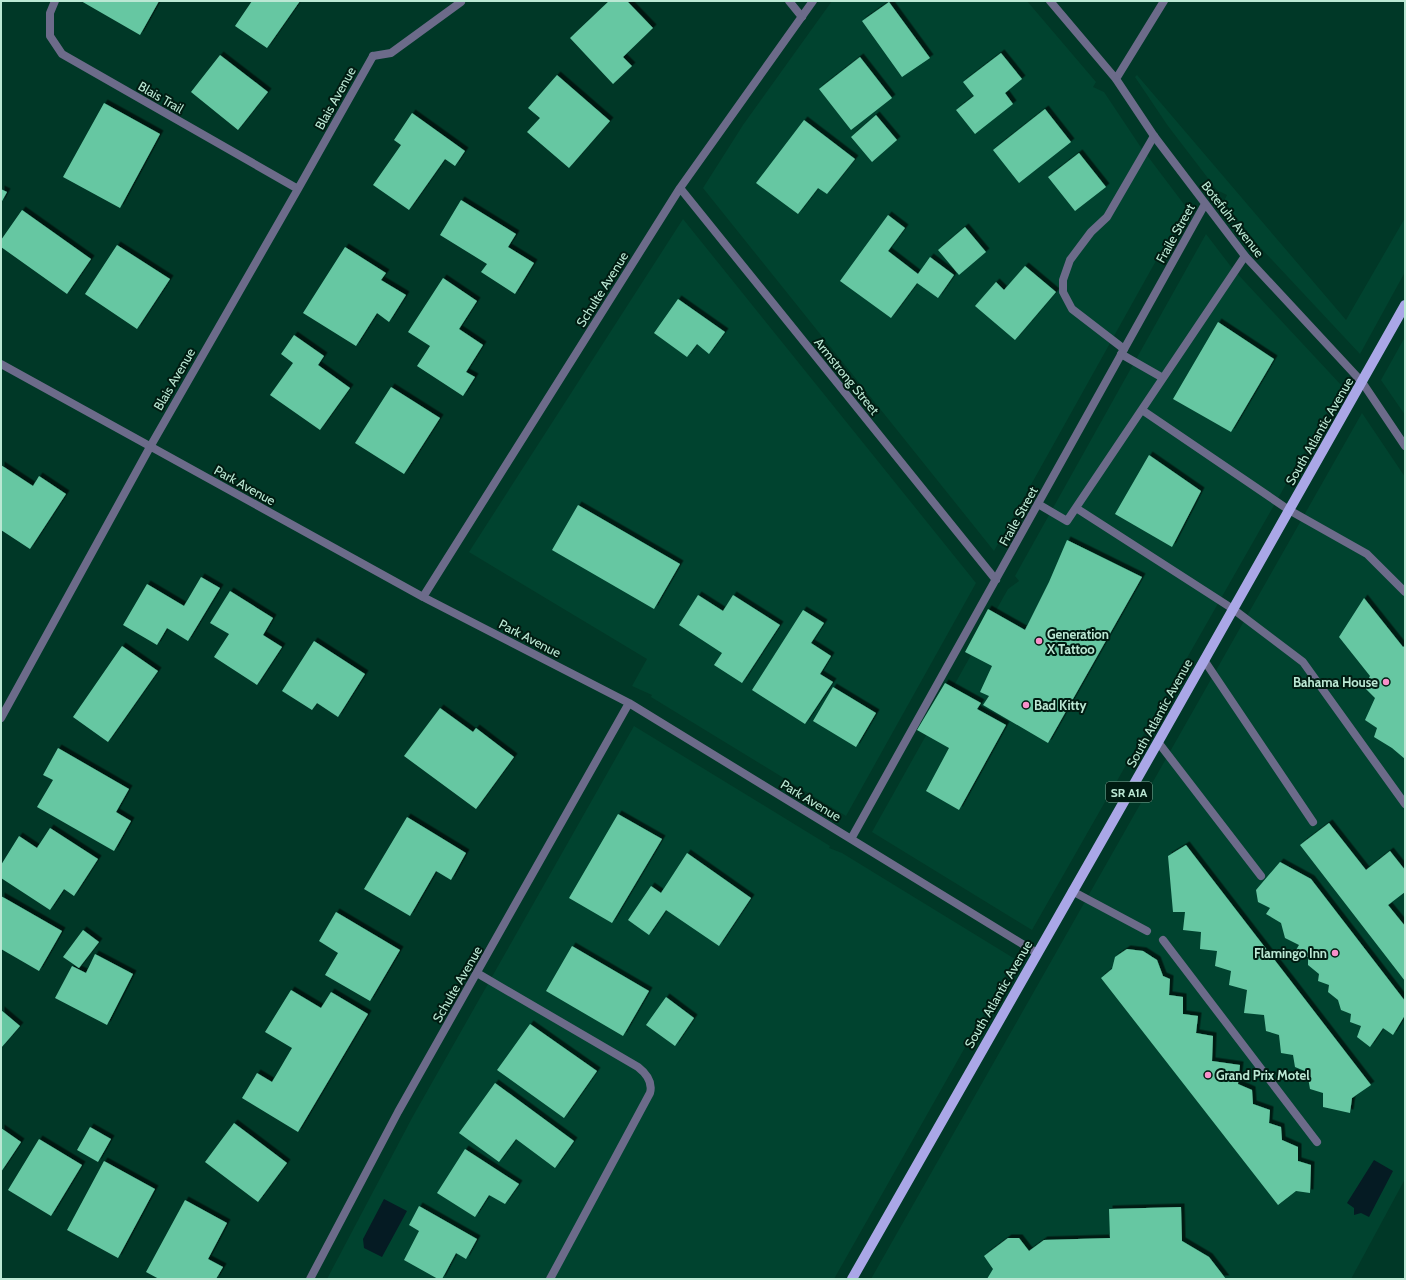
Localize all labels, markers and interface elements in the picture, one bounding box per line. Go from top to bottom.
street label: Blais Avenue [311,64,359,132]
street label: Blais Trail [135,78,187,116]
street label: Botefuhr Avenue [1198,178,1268,261]
street label: Fraile Street [1152,200,1198,265]
street label: Schulte Avenue [573,248,632,329]
street label: Armstrong Street [811,334,883,418]
street label: Blais Avenue [150,345,198,413]
street label: South Atlantic Avenue [1282,374,1356,488]
street label: Park Avenue [212,462,279,509]
street label: Fraile Street [995,483,1041,548]
street label: Park Avenue [496,616,564,661]
place label: Generation X Tattoo [1046,626,1109,657]
marker: Generation X Tattoo [1034,636,1044,646]
street label: South Atlantic Avenue [1123,656,1196,770]
place label: Bahama House [1293,674,1378,690]
marker: Bahama House [1381,677,1391,687]
place label: Bad Kitty [1034,697,1087,713]
marker: Bad Kitty [1021,700,1031,710]
street label: Park Avenue [778,776,844,824]
road number: SR A1A [1106,782,1152,802]
street label: South Atlantic Avenue [961,937,1035,1051]
street label: Schulte Avenue [429,943,485,1025]
place label: Flamingo Inn [1254,945,1327,961]
marker: Flamingo Inn [1330,948,1340,958]
place label: Grand Prix Motel [1216,1067,1310,1083]
marker: Grand Prix Motel [1203,1070,1213,1080]

